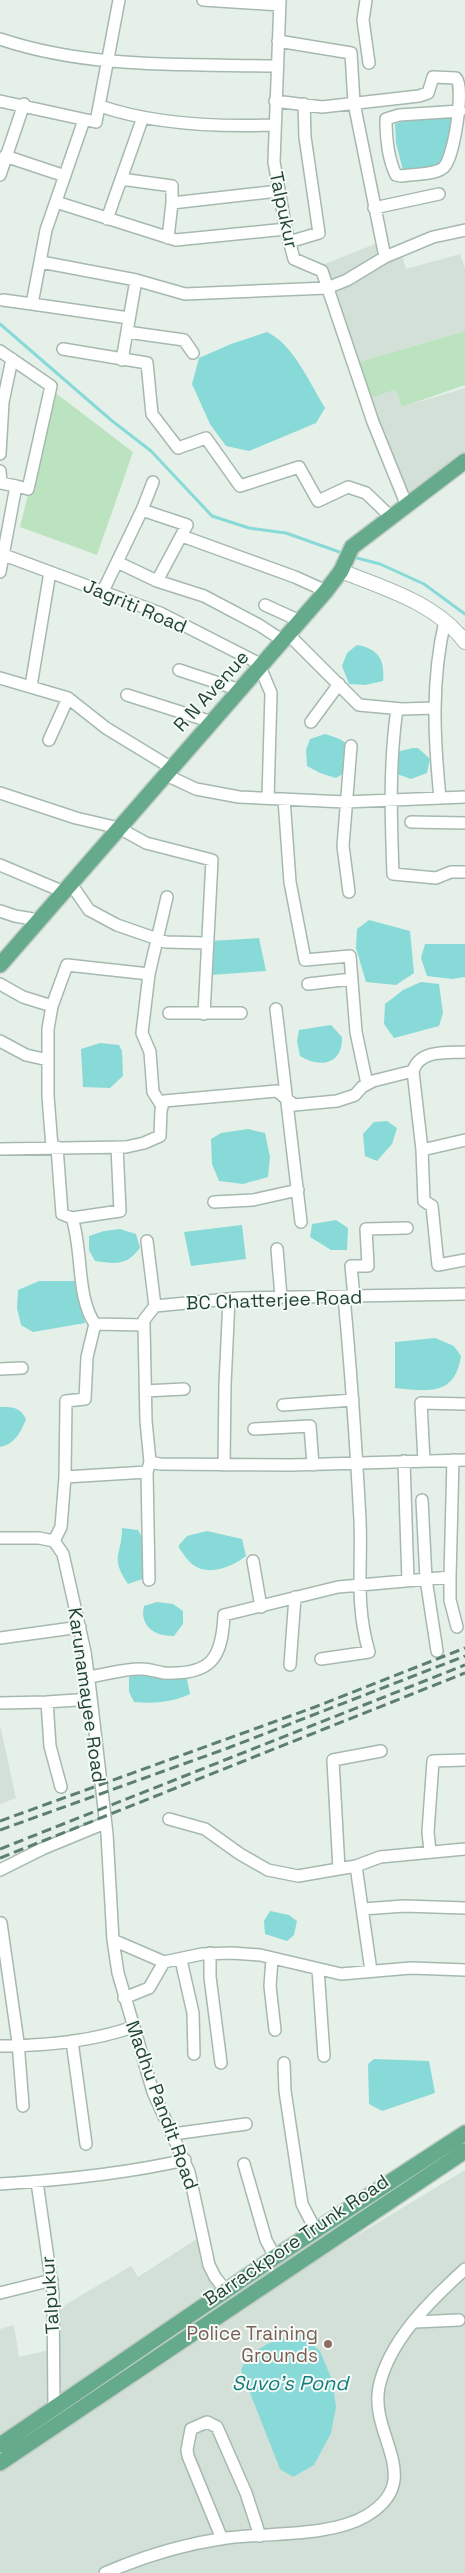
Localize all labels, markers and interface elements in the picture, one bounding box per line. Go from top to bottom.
street label: Talpukur [264,169,304,251]
street label: Jagriti Road [79,573,191,639]
street label: R N Avenue [168,645,254,737]
street label: BC Chatterjee Road [185,1284,363,1316]
street label: Karunamayee Road [62,1606,112,1784]
street label: Madhu Pandit Road [120,2017,204,2193]
street label: Barrackpore Trunk Road [199,2169,393,2311]
street label: Talpukur [35,2255,65,2335]
place label: Police Training Grounds [187,2321,318,2368]
marker: Police Training Grounds [322,2338,334,2350]
water label: Suvo's Pond [232,2370,350,2396]

